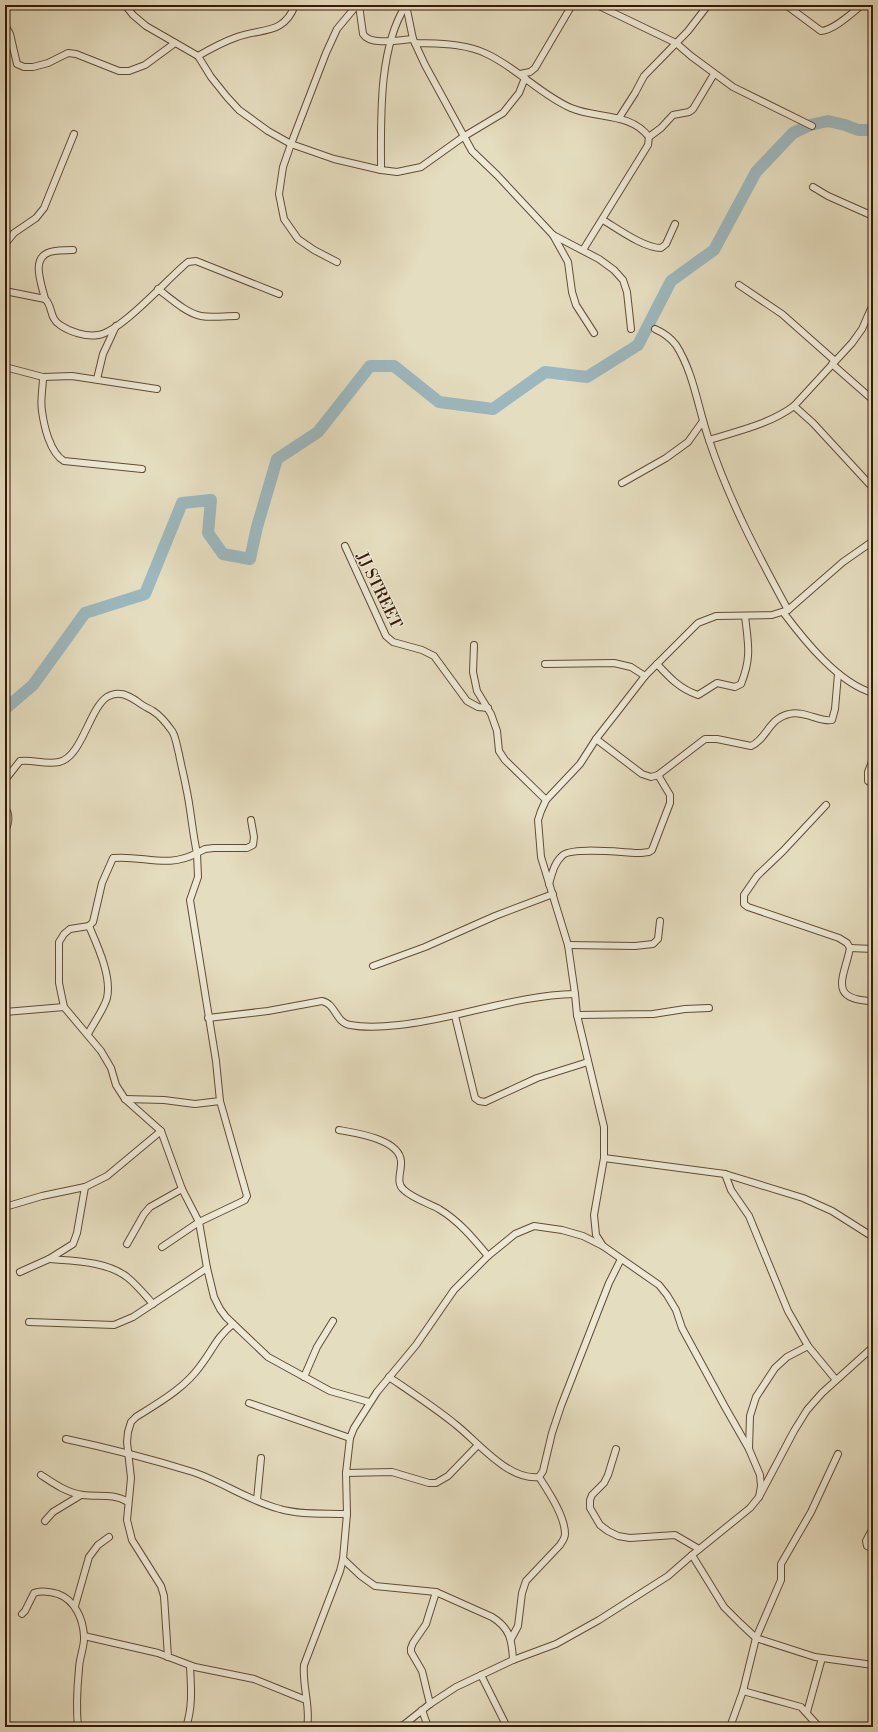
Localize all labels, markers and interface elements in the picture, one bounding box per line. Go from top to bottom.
street label: JJ STREET [352,548,406,632]

